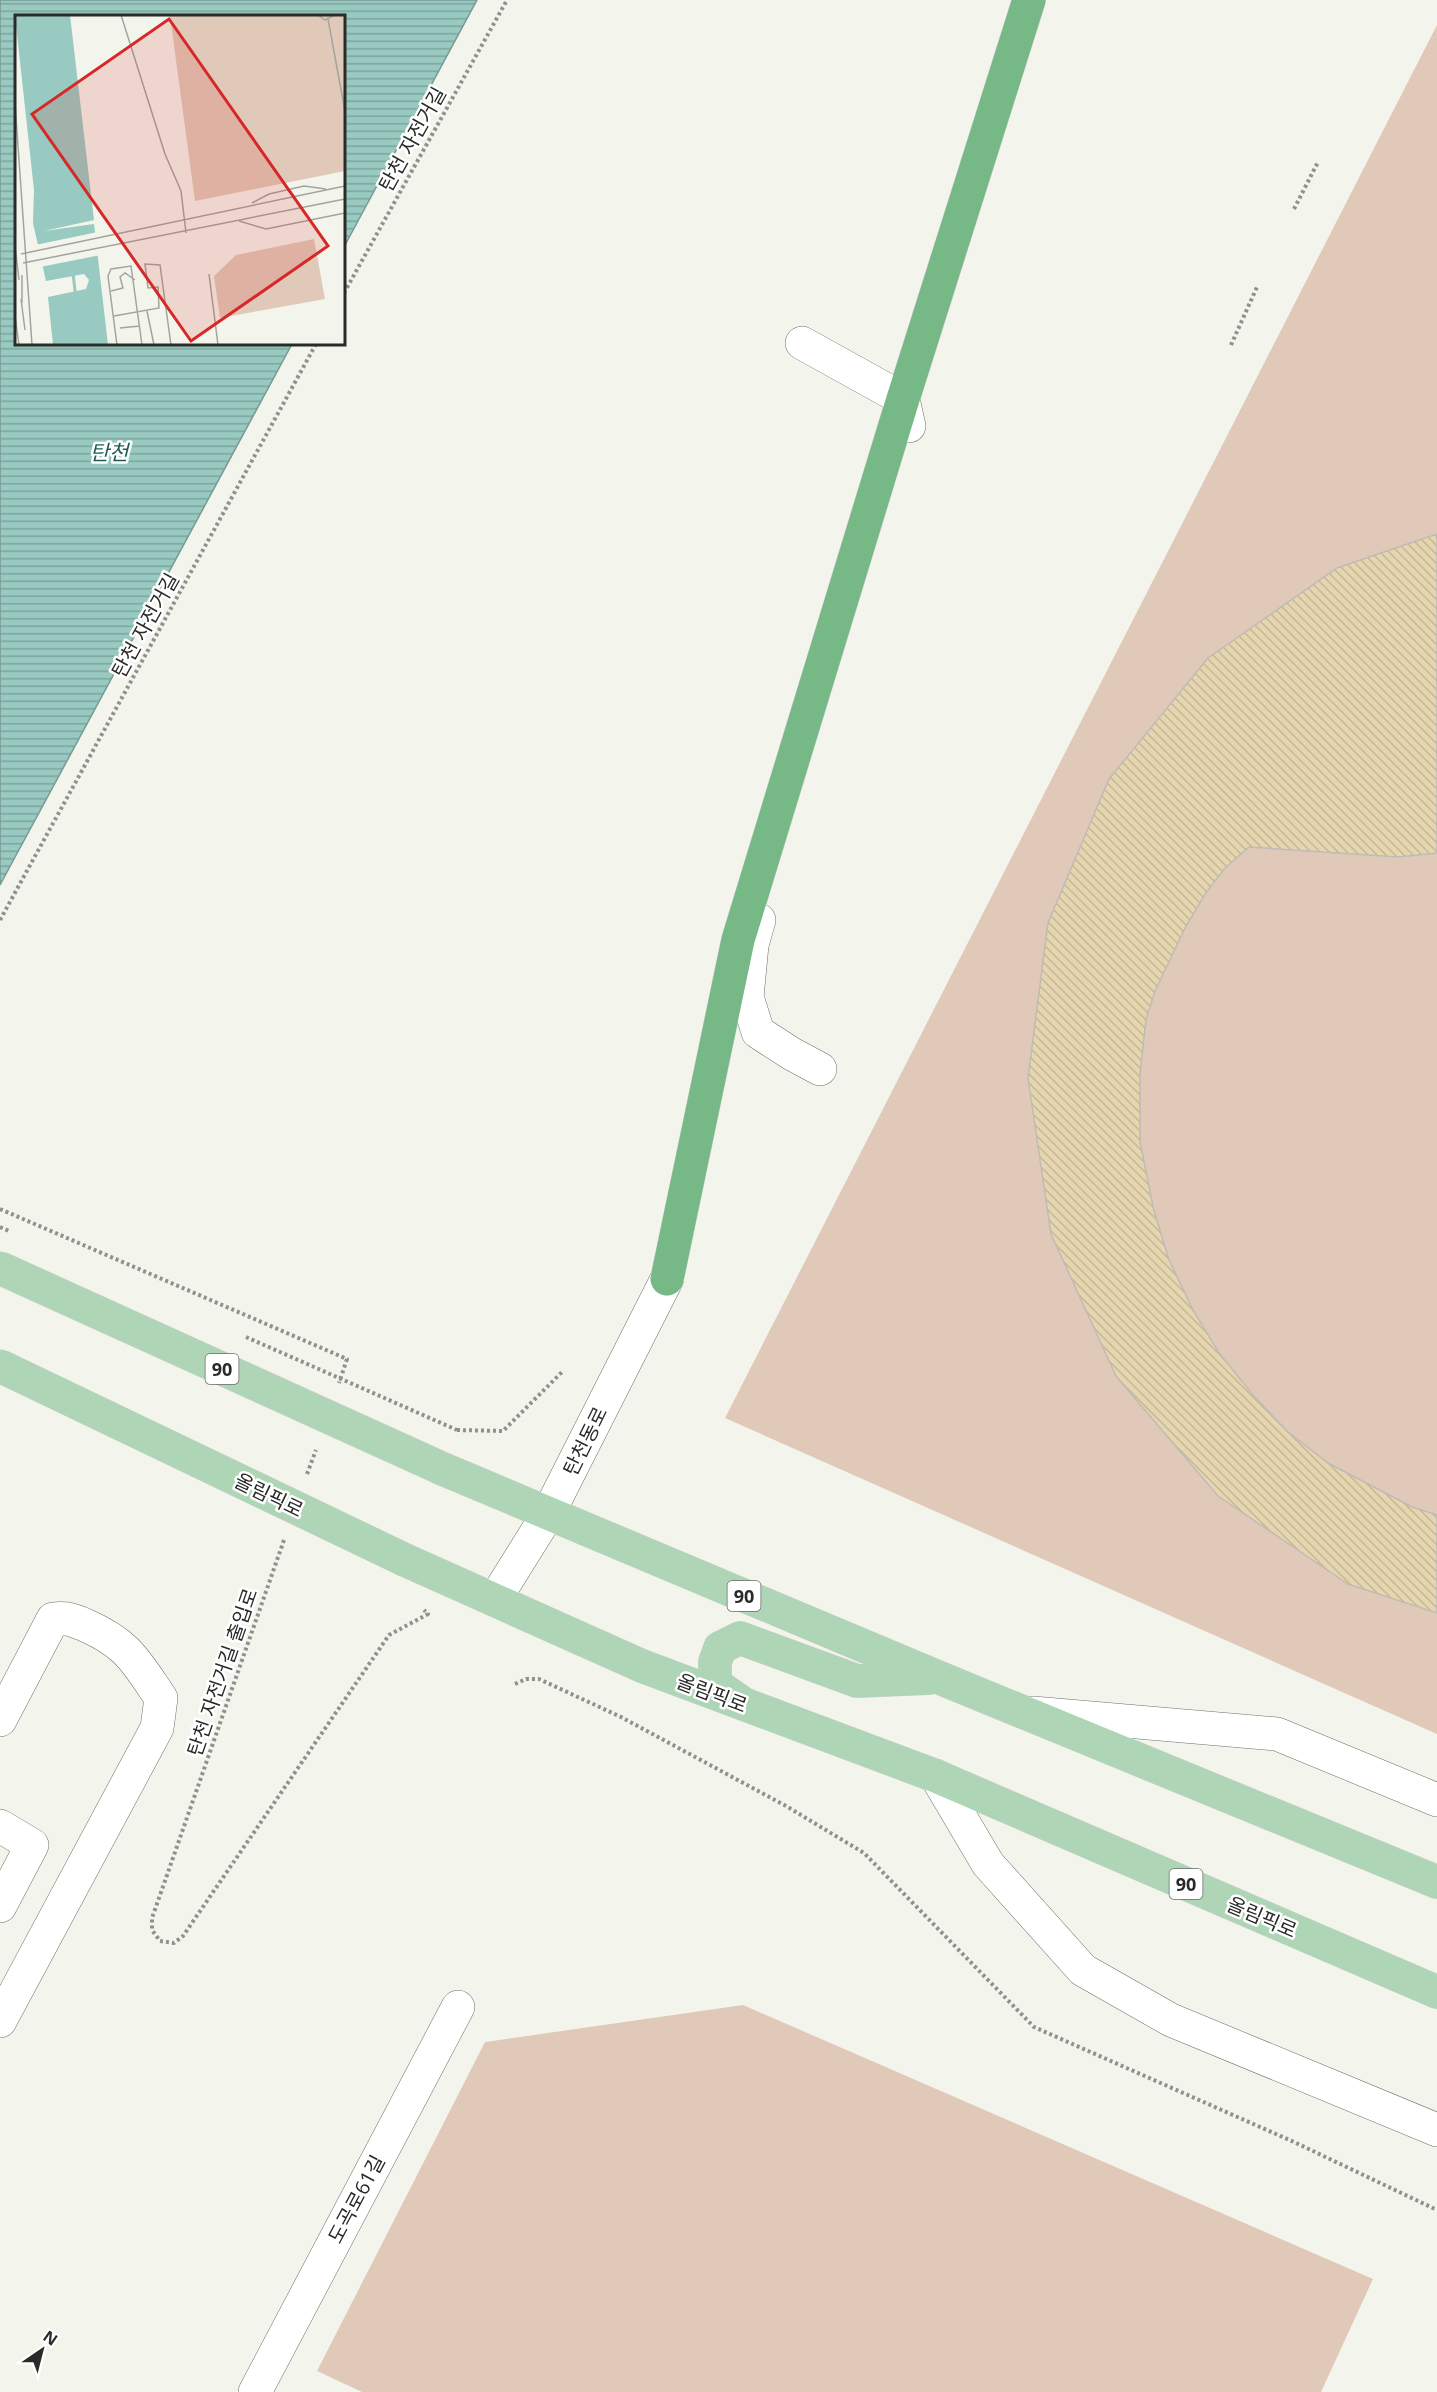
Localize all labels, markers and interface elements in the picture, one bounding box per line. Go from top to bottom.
inset map [15,15,345,345]
street label: 탄천 자전거길 [372,82,452,196]
water label: 탄천 [90,438,131,466]
street label: 탄천 자전거길 [105,568,185,682]
road number: 90 [206,1354,238,1384]
street label: 탄천동로 [557,1402,613,1480]
street label: 올림픽로 [230,1467,308,1523]
road number: 90 [728,1581,760,1611]
street label: 탄천 자전거길 출입로 [181,1584,263,1760]
street label: 올림픽로 [673,1667,751,1719]
road number: 90 [1170,1869,1202,1899]
street label: 올림픽로 [1223,1890,1301,1944]
street label: 도곡로61길 [321,2150,391,2248]
north arrow [12,2320,72,2380]
text: N [39,2325,62,2350]

